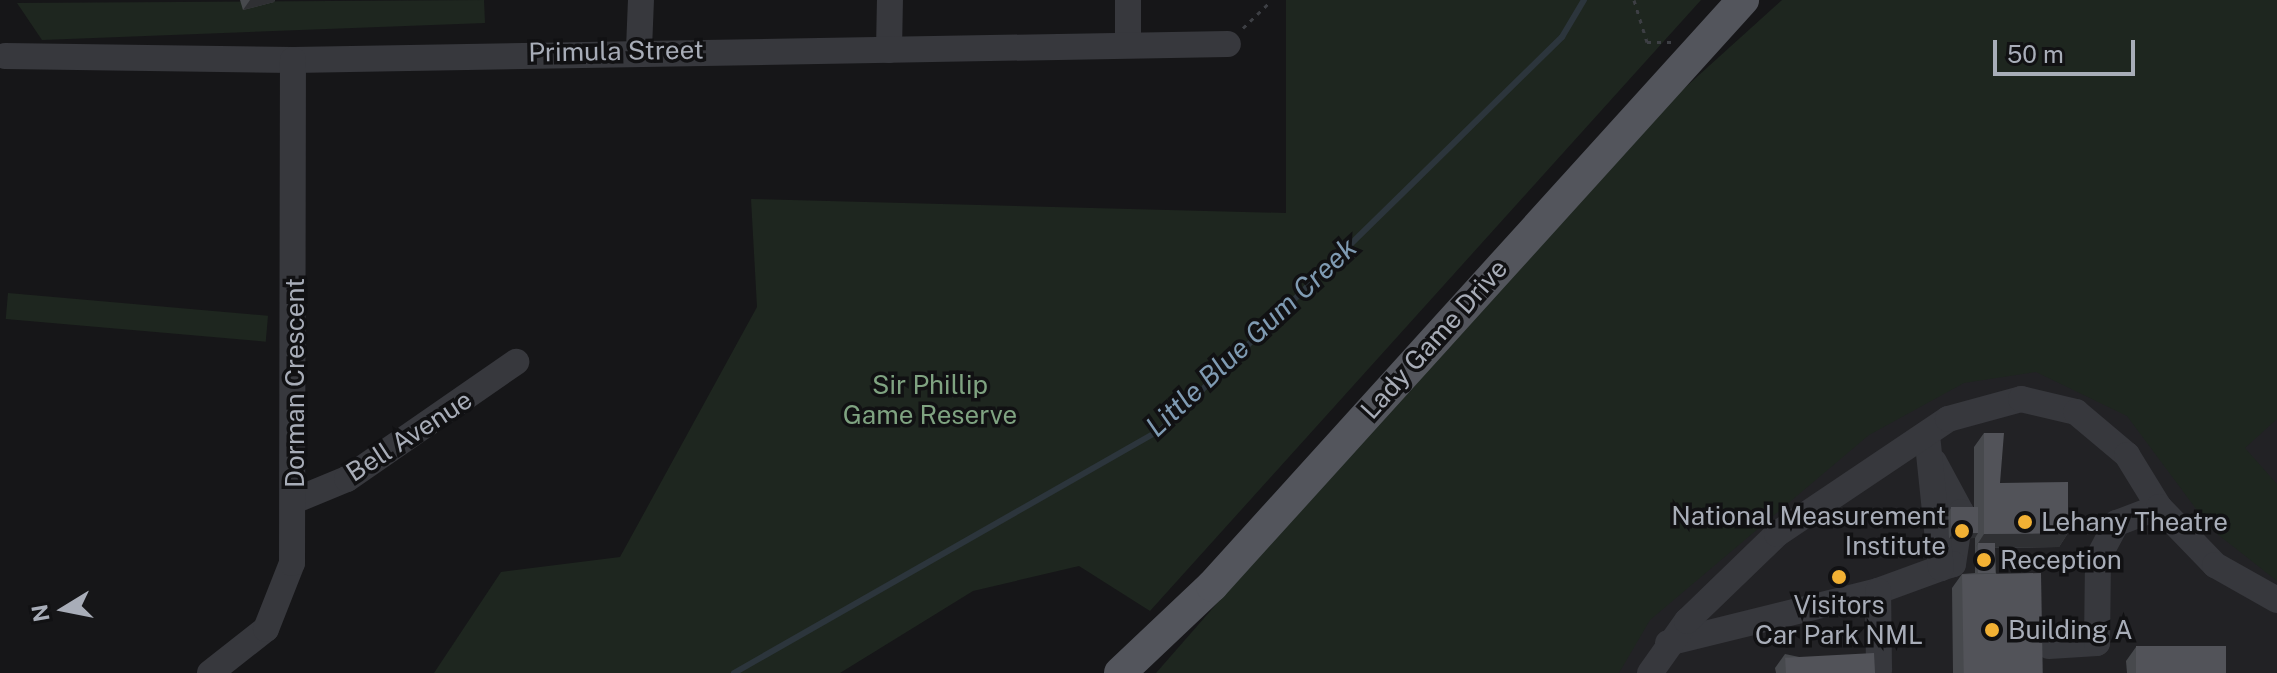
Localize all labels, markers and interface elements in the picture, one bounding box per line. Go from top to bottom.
scale bar [1997,24,2139,74]
street label: Primula Street [528,34,704,68]
text: 50 m [2007,40,2064,68]
water label: Little Blue Gum Creek [1139,231,1363,443]
street label: Lady Game Drive [1354,253,1514,425]
street label: Dorman Crescent [279,278,311,488]
park label: Sir Phillip Game Reserve [843,369,1017,430]
street label: Bell Avenue [340,384,478,488]
place label: National Measurement Institute [1671,500,1946,562]
place label: Lehany Theatre [2041,506,2228,538]
marker: Lehany Theatre [2016,513,2034,531]
marker: National Measurement Institute [1953,522,1971,540]
place label: Reception [2000,544,2122,576]
marker: Reception [1975,551,1993,569]
marker: Visitors Car Park NML [1830,568,1848,586]
north arrow [24,569,104,649]
place label: Visitors Car Park NML [1755,589,1923,650]
text: N [26,602,55,624]
place label: Building A [2008,614,2133,646]
marker: Building A [1983,621,2001,639]

